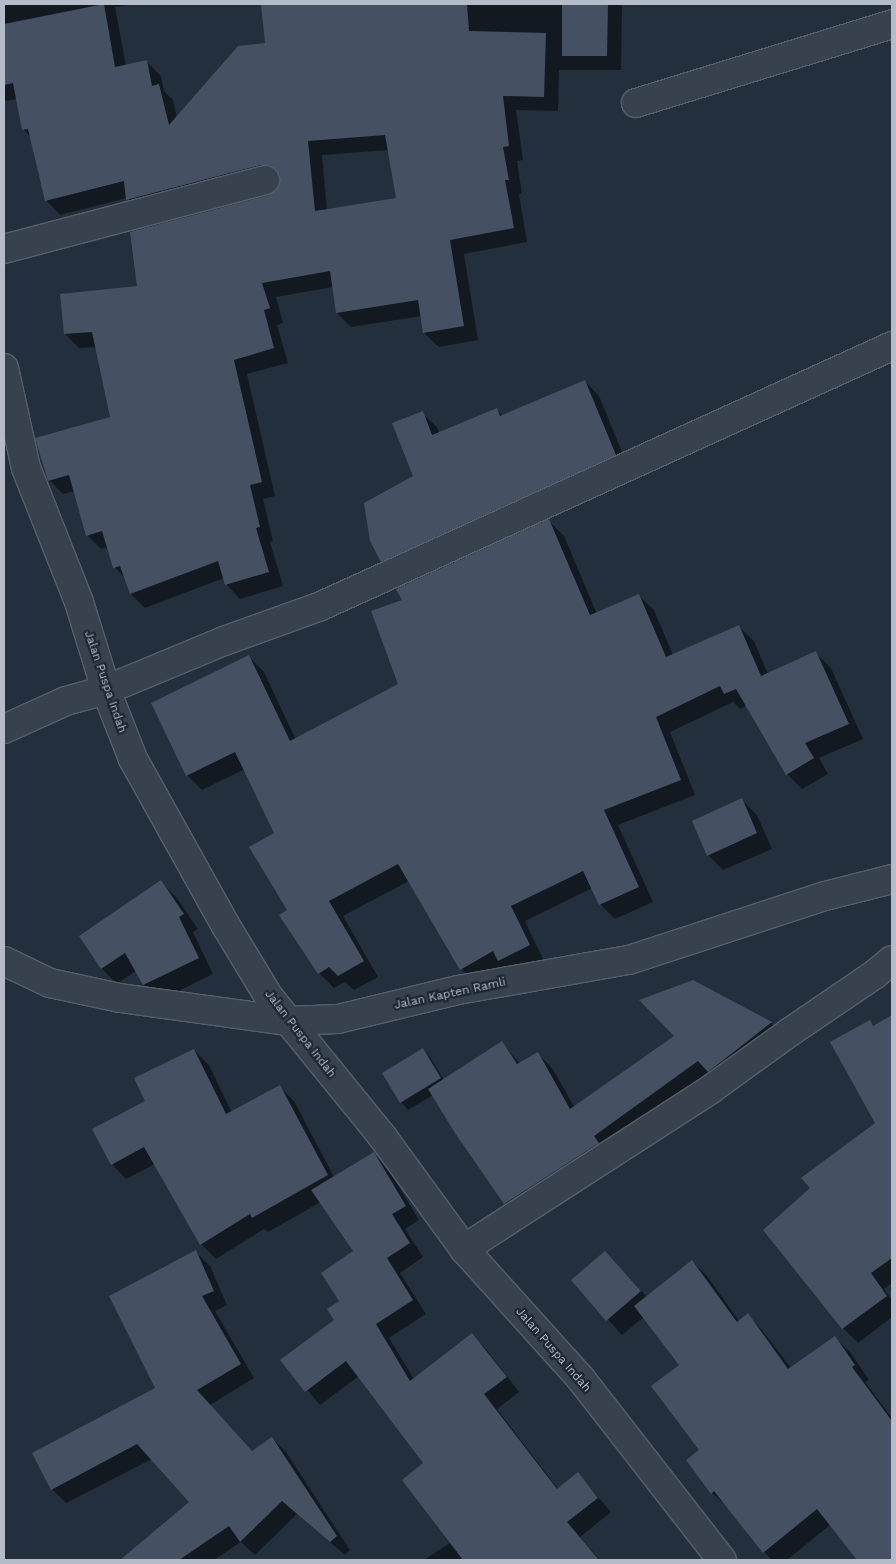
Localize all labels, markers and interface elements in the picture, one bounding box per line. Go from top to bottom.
street label: Jalan Puspa Indah [81,629,129,735]
street label: Jalan Kapten Ramli [393,975,507,1013]
street label: Jalan Puspa Indah [261,987,339,1081]
street label: Jalan Puspa Indah [512,1305,594,1395]

